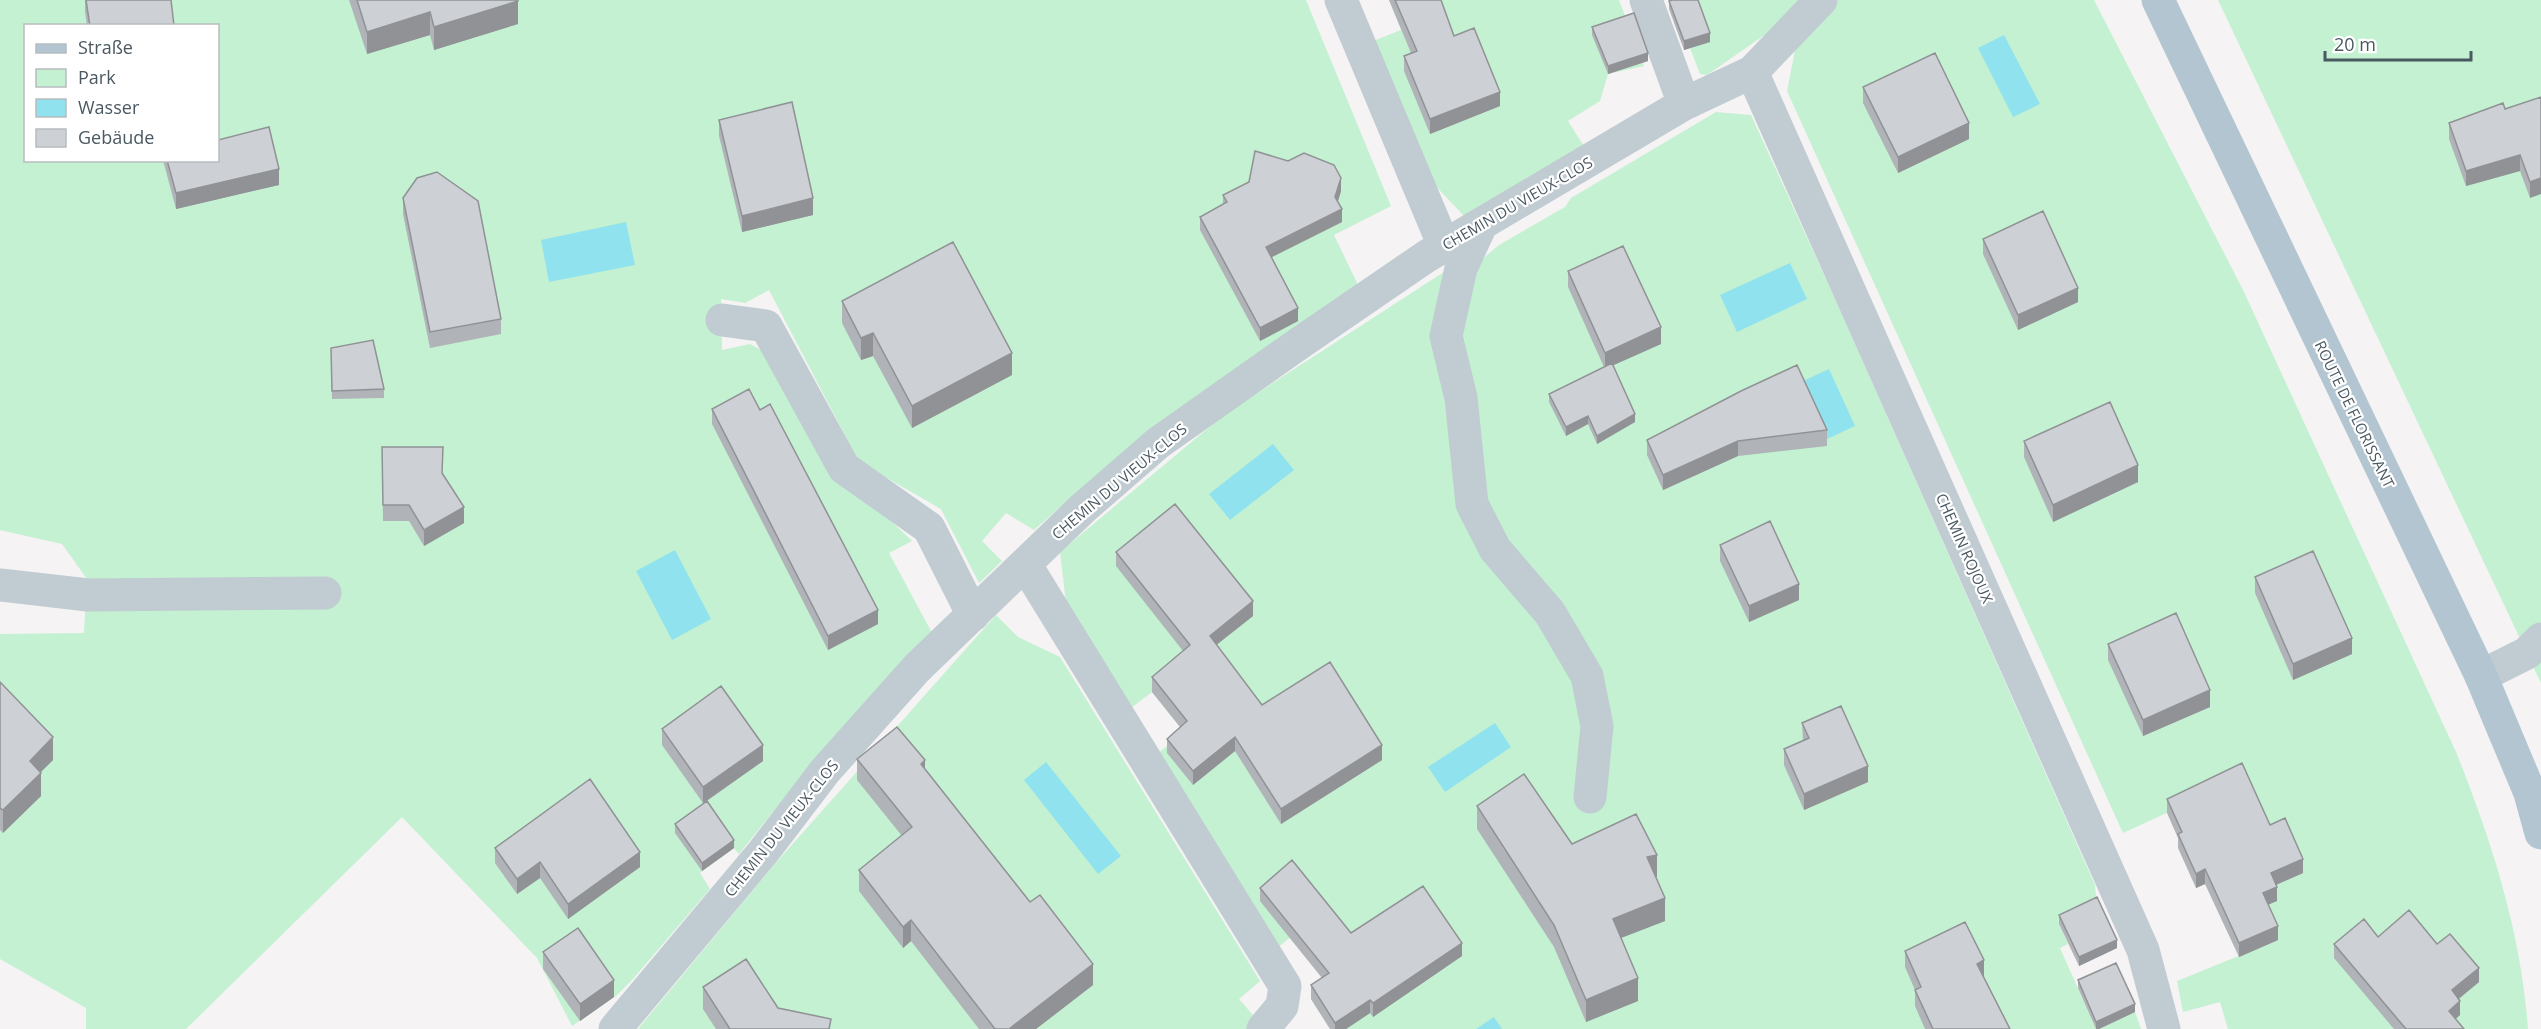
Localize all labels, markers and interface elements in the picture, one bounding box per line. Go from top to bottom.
legend [24,24,219,162]
scale bar [2325,24,2470,62]
text: 20 m [2334,32,2376,56]
text: Straße [78,35,133,59]
text: Park [78,65,116,89]
text: Wasser [78,95,140,119]
text: Gebäude [78,125,154,149]
street label: CHEMIN DU VIEUX-CLOS [1438,152,1596,254]
street label: ROUTE DE FLORISSANT [2311,337,2400,492]
street label: CHEMIN DU VIEUX-CLOS [1047,419,1191,543]
street label: CHEMIN ROJOUX [1932,490,1998,606]
street label: CHEMIN DU VIEUX-CLOS [720,755,842,901]

